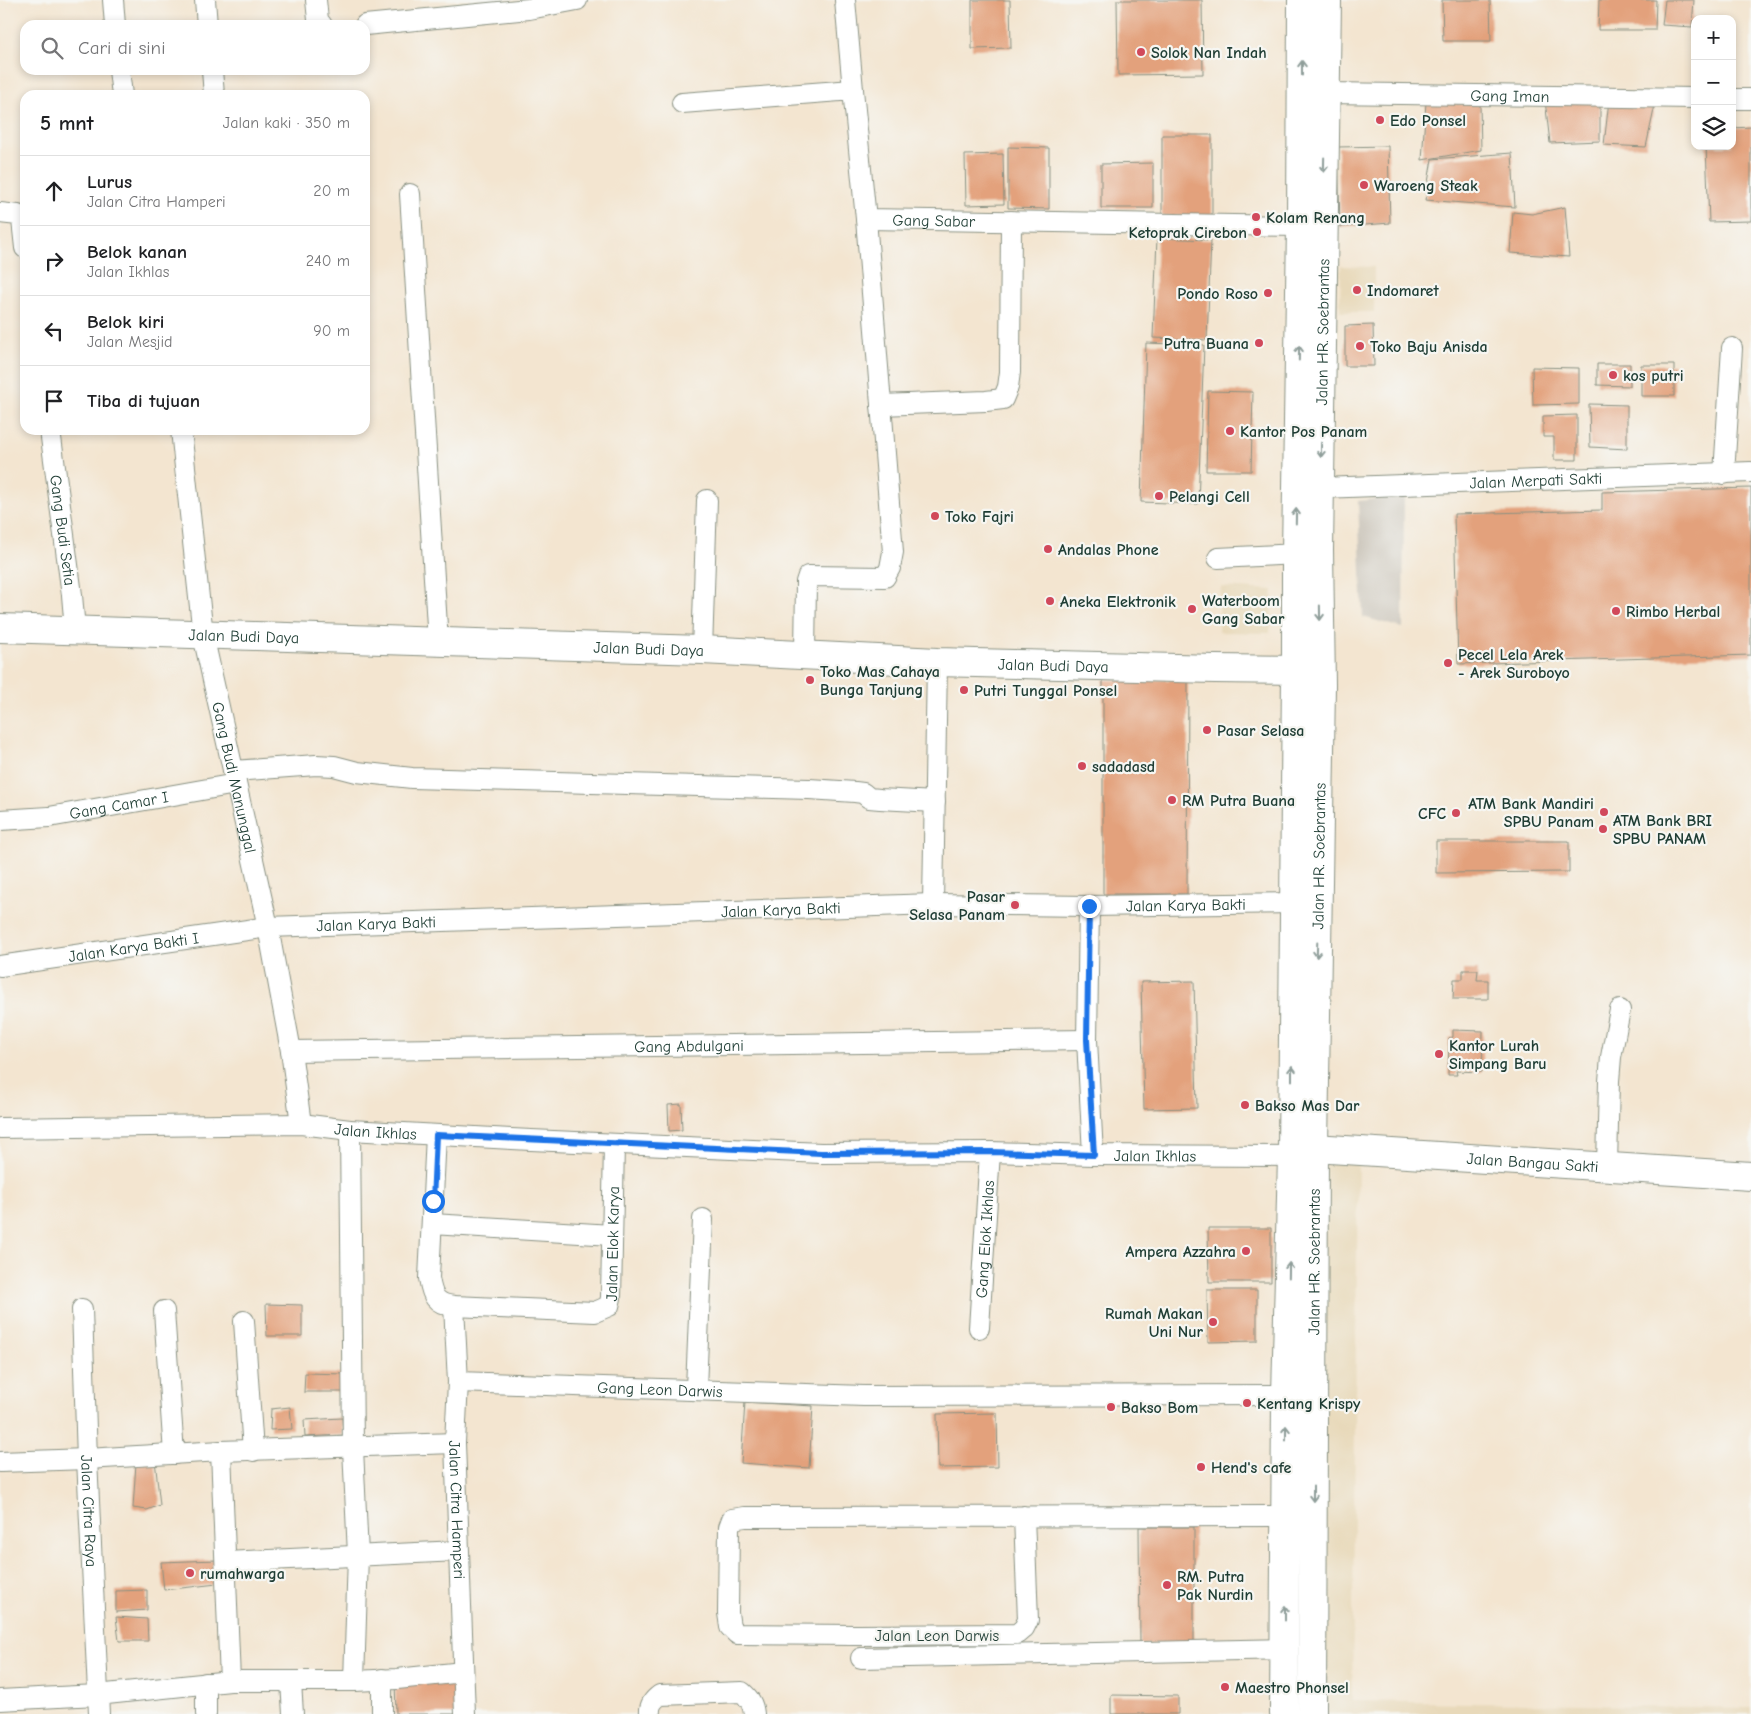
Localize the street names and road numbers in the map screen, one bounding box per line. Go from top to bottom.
street label: Gang Iman [1470,87,1550,106]
street label: Gang Sabar [892,211,976,231]
street label: Jalan HR. Soebrantas [1313,258,1333,406]
street label: Jalan Merpati Sakti [1469,470,1603,492]
street label: Gang Budi Setia [46,474,79,587]
street label: Jalan Budi Daya [188,626,299,647]
street label: Jalan Budi Daya [593,639,704,660]
street label: Jalan Budi Daya [998,656,1109,676]
street label: Gang Budi Manunggal [208,700,259,855]
street label: Jalan HR. Soebrantas [1309,782,1330,930]
street label: Gang Camar I [68,788,170,823]
street label: Jalan Karya Bakti [1126,896,1246,915]
street label: Jalan Karya Bakti [721,899,841,921]
street label: Jalan Karya Bakti [316,913,436,935]
street label: Jalan Karya Bakti I [67,929,200,966]
street label: Gang Abdulgani [634,1037,744,1056]
street label: Jalan Ikhlas [333,1120,418,1144]
street label: Jalan Ikhlas [1114,1147,1197,1166]
street label: Jalan Bangau Sakti [1466,1150,1599,1176]
street label: Gang Elok Ikhlas [973,1179,998,1299]
street label: Jalan Elok Karya [603,1186,623,1301]
street label: Jalan HR. Soebrantas [1305,1188,1324,1335]
street label: Gang Leon Darwis [597,1379,723,1401]
street label: Jalan Citra Hamperi [445,1440,468,1580]
street label: Jalan Citra Raya [77,1455,100,1567]
street label: Jalan Leon Darwis [875,1627,1000,1645]

